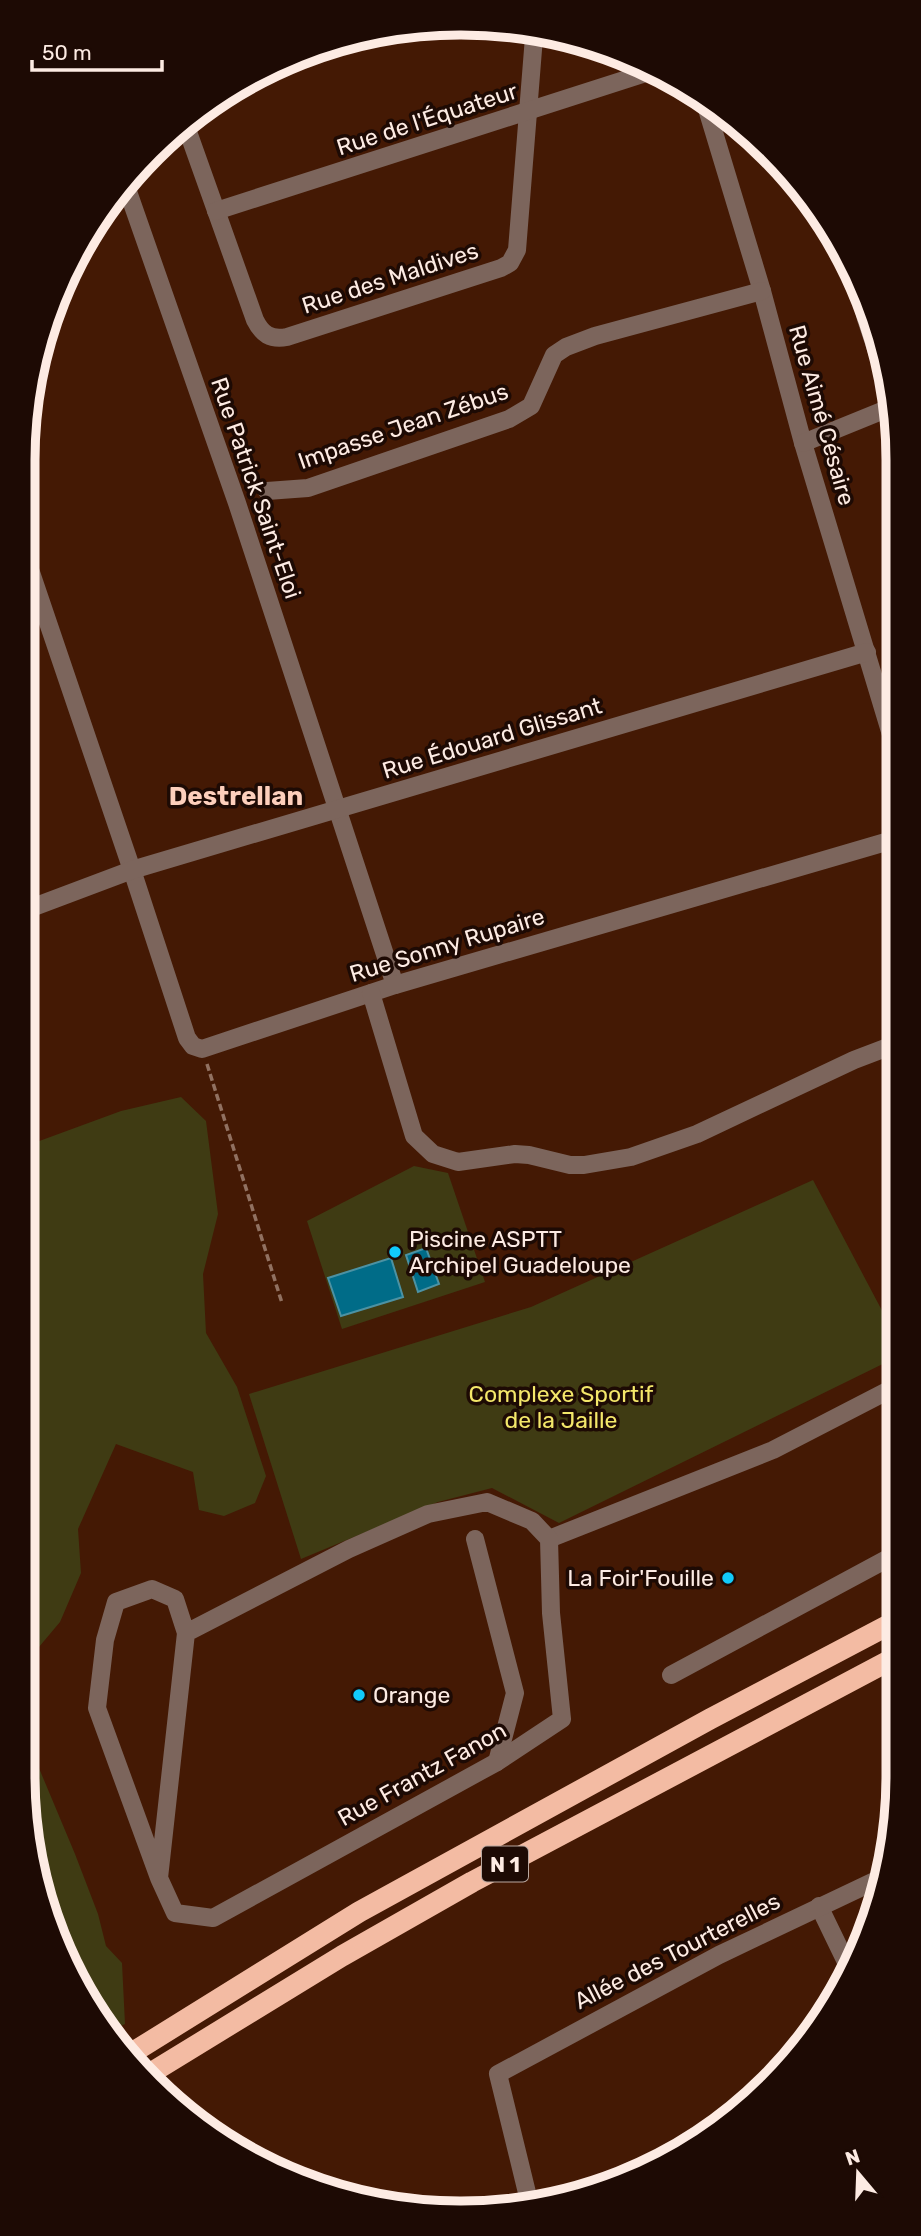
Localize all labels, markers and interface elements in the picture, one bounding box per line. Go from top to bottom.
scale bar [32,28,161,72]
text: 50 m [42,40,92,65]
street label: Rue de l'Équateur [333,76,521,161]
street label: Rue des Maldives [298,236,482,320]
street label: Rue Aimé Césaire [783,322,861,508]
street label: Rue Patrick Saint-Eloi [205,374,307,602]
street label: Impasse Jean Zébus [294,377,512,475]
street label: Rue Édouard Glissant [379,691,605,785]
district label: Destrellan [169,781,303,812]
street label: Rue Sonny Rupaire [346,902,548,988]
place label: Piscine ASPTT Archipel Guadeloupe [409,1225,631,1279]
marker: Piscine ASPTT Archipel Guadeloupe [387,1244,403,1260]
park label: Complexe Sportif de la Jaille [469,1380,654,1434]
place label: La Foir'Fouille [567,1564,714,1592]
marker: La Foir'Fouille [720,1570,736,1586]
place label: Orange [373,1681,450,1709]
marker: Orange [351,1687,367,1703]
street label: Rue Frantz Fanon [333,1716,511,1832]
road number: N 1 [482,1846,528,1882]
street label: Allée des Tourterelles [569,1887,785,2015]
north arrow [823,2138,893,2208]
text: N [842,2144,863,2170]

